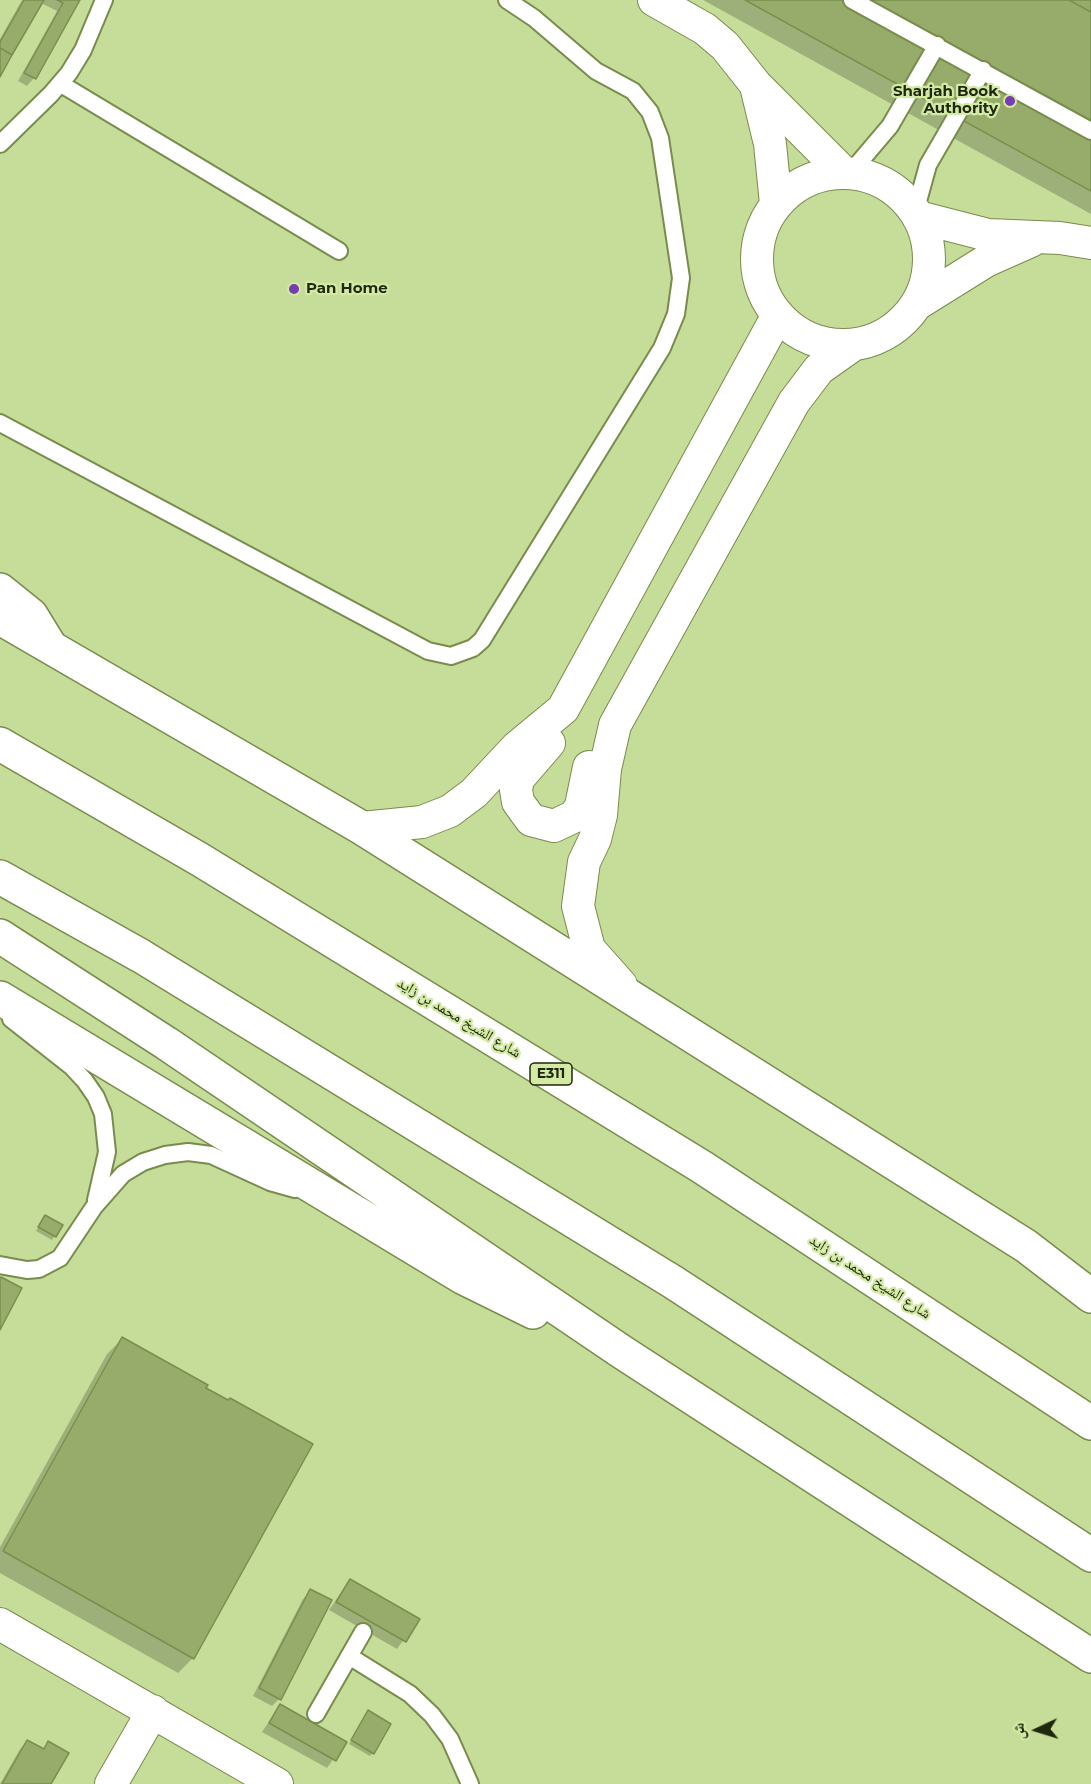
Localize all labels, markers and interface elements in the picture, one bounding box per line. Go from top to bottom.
place label: Sharjah Book Authority [893,83,998,118]
marker: Sharjah Book Authority [1003,94,1017,108]
place label: Pan Home [306,280,388,298]
marker: Pan Home [287,282,301,296]
street label: شارع الشيخ محمد بن زايد [394,974,524,1062]
road number: E311 [530,1063,572,1085]
street label: شارع الشيخ محمد بن زايد [806,1231,934,1323]
north arrow [1007,1700,1067,1760]
text: ش [1008,1722,1029,1740]

